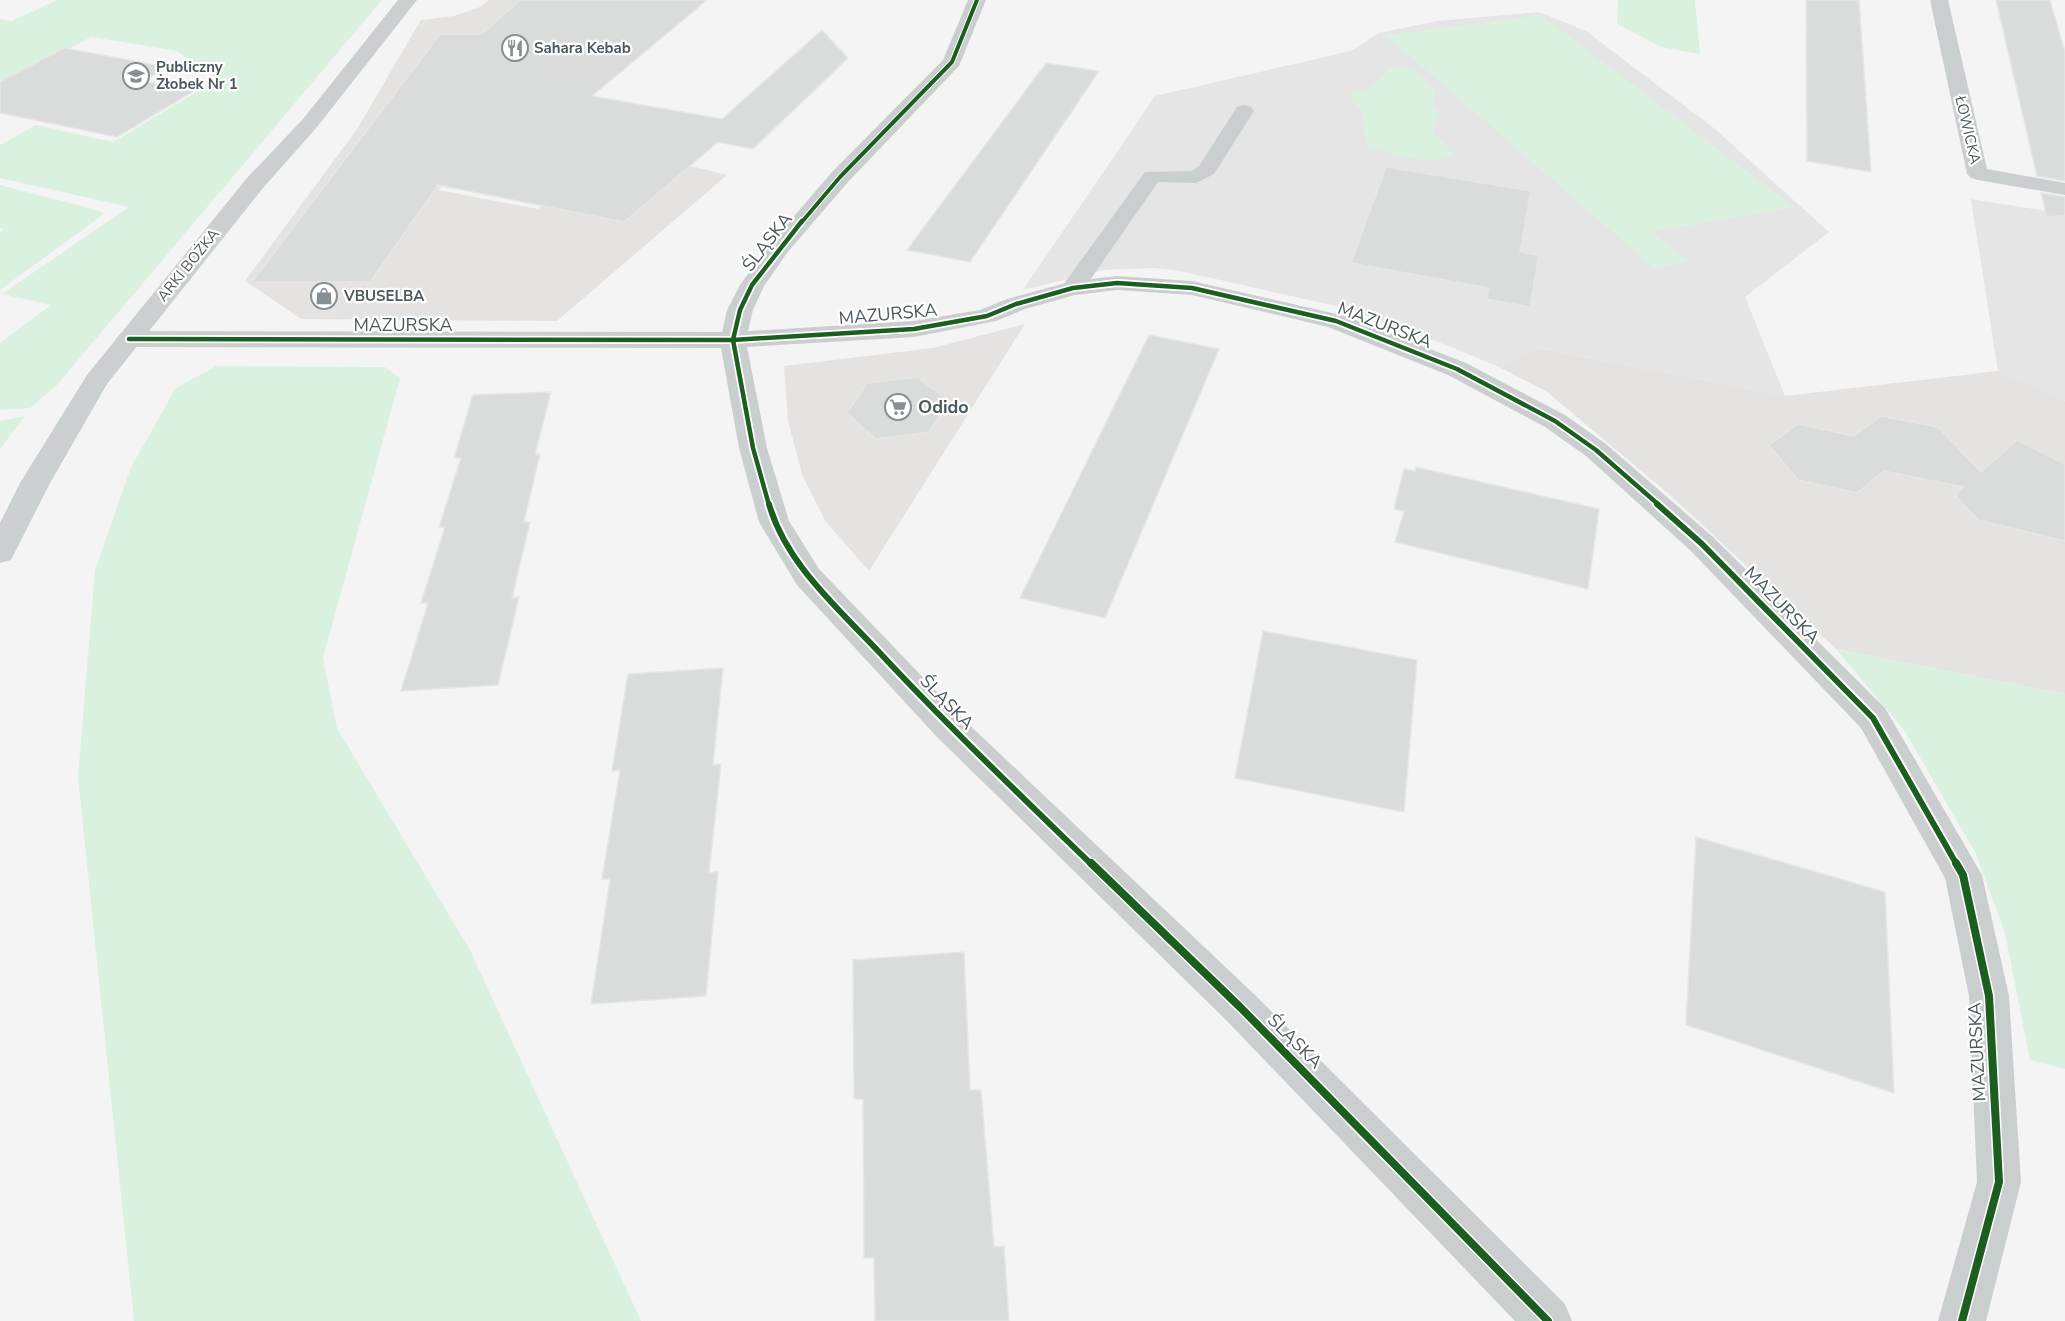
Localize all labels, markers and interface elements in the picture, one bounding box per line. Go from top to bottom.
restaurant icon: Sahara Kebab [500,33,530,63]
place label: Sahara Kebab [534,38,631,58]
place label: Publiczny Żłobek Nr 1 [156,57,238,94]
school or university icon: Publiczny Żłobek Nr 1 [121,61,151,91]
street label: ŁOWICKA [1950,93,1986,166]
street label: ŚLĄSKA [736,208,798,276]
street label: ARKI BOŻKA [152,224,224,306]
shop icon: VBUSELBA [309,281,339,311]
place label: VBUSELBA [343,286,425,306]
street label: MAZURSKA [1334,296,1436,354]
street label: MAZURSKA [838,298,938,330]
street label: MAZURSKA [353,313,453,337]
supermarket icon: Odido [883,392,913,422]
place label: Odido [918,395,969,419]
street label: MAZURSKA [1739,561,1825,649]
street label: ŚLĄSKA [915,669,979,735]
street label: MAZURSKA [1962,1002,1992,1102]
street label: ŚLĄSKA [1262,1008,1328,1074]

